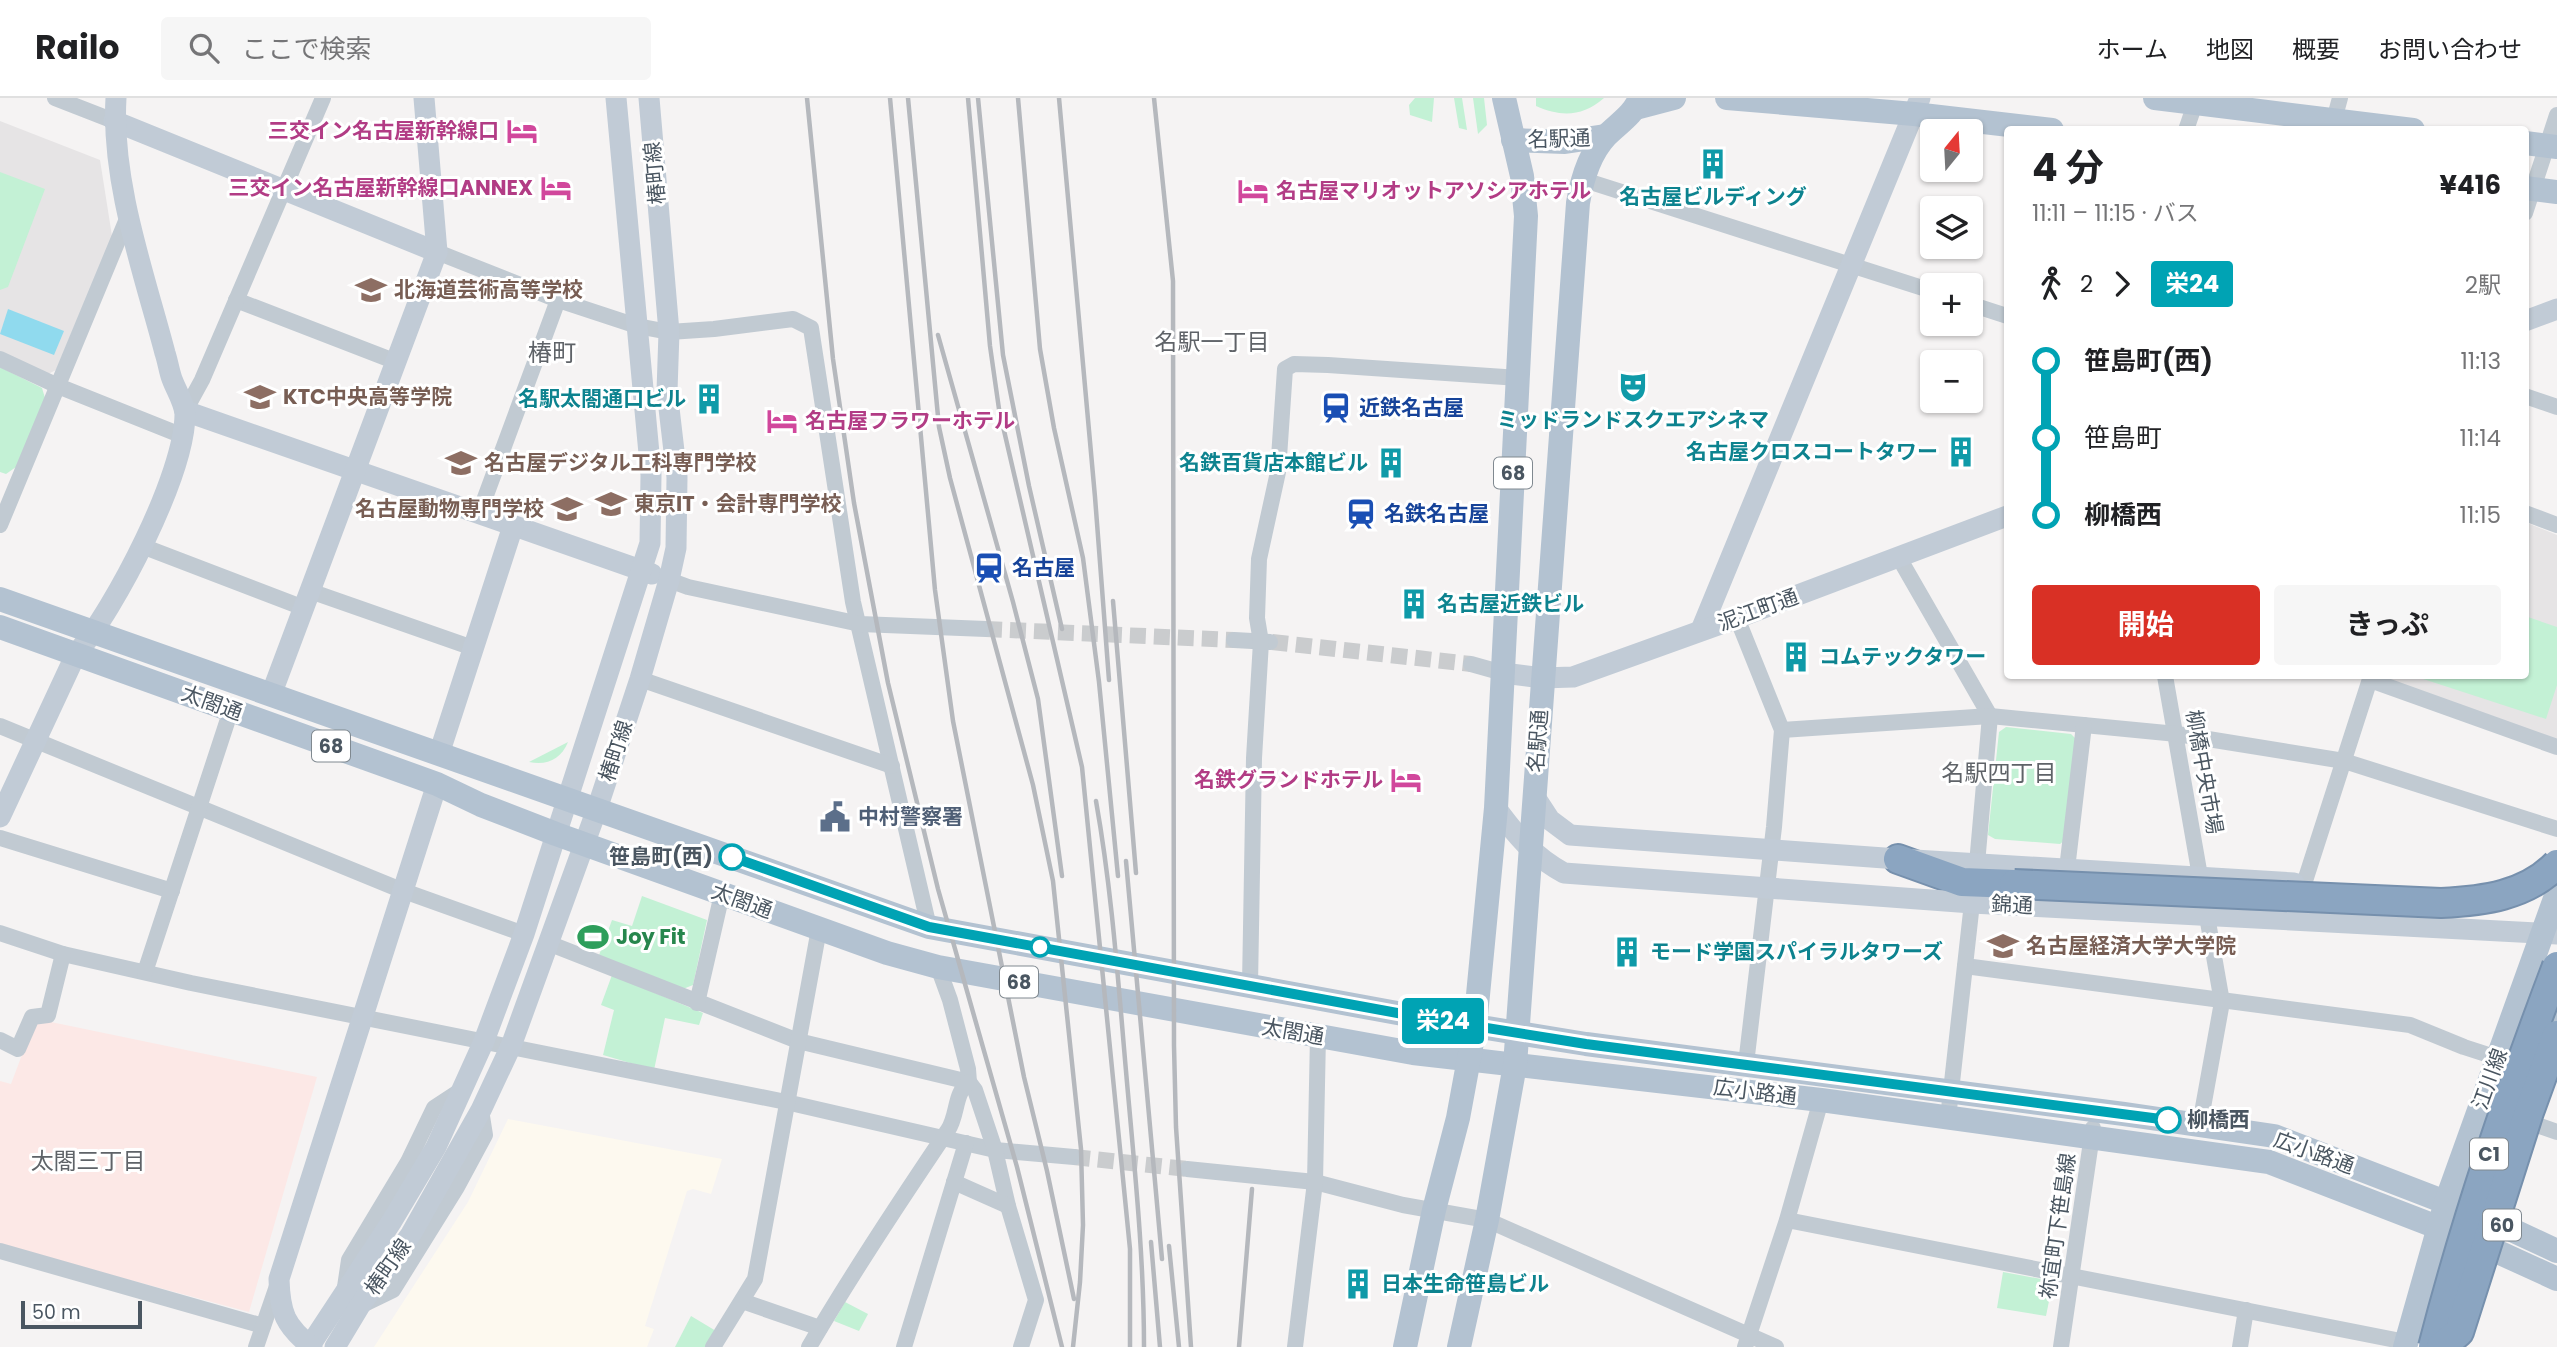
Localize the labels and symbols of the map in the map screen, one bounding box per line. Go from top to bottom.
hotel icon: 三交イン名古屋新幹線口 [505,114,539,148]
place label: 三交イン名古屋新幹線口 [268,116,499,145]
north arrow [1920,119,1983,182]
street label: 名駅通 [1527,123,1591,154]
street label: 椿町線 [637,140,672,206]
building icon: 名古屋ビルディング [1696,147,1730,181]
hotel icon: 三交イン名古屋新幹線口ANNEX [539,171,573,205]
place label: 三交イン名古屋新幹線口ANNEX [229,173,533,202]
hotel icon: 名古屋マリオットアソシアホテル [1236,174,1270,208]
place label: 名古屋マリオットアソシアホテル [1276,176,1591,205]
place label: 名古屋ビルディング [1619,182,1807,211]
school or university icon: 北海道芸術高等学校 [354,273,388,307]
place label: 北海道芸術高等学校 [394,275,583,304]
district label: 名駅一丁目 [1155,326,1270,358]
district label: 椿町 [528,336,576,369]
theatre icon: ミッドランドスクエアシネマ [1616,370,1650,404]
school or university icon: KTC中央高等学院 [243,380,277,414]
place label: KTC中央高等学院 [283,382,452,411]
building icon: 名駅太閤通口ビル [692,382,726,416]
place label: 名駅太閤通口ビル [518,384,686,413]
station icon: 近鉄名古屋 [1319,391,1353,425]
place label: 近鉄名古屋 [1359,393,1464,422]
hotel icon: 名古屋フラワーホテル [765,404,799,438]
place label: ミッドランドスクエアシネマ [1497,405,1769,434]
place label: 名古屋フラワーホテル [805,406,1015,435]
building icon: 名古屋クロスコートタワー [1944,435,1978,469]
place label: 名古屋クロスコートタワー [1686,437,1938,466]
school or university icon: 名古屋デジタル工科専門学校 [444,446,478,480]
building icon: 名鉄百貨店本館ビル [1374,446,1408,480]
place label: 名古屋デジタル工科専門学校 [484,448,757,477]
place label: 名鉄百貨店本館ビル [1179,448,1368,477]
road number: 68 [1494,458,1532,488]
school or university icon: 東京IT・会計専門学校 [594,487,628,521]
place label: 東京IT・会計専門学校 [634,489,842,518]
school or university icon: 名古屋動物専門学校 [550,492,584,526]
place label: 名古屋動物専門学校 [355,494,544,523]
station icon: 名鉄名古屋 [1344,497,1378,531]
place label: 名鉄名古屋 [1384,499,1489,528]
station icon: 名古屋 [972,551,1006,585]
place label: 名古屋 [1012,553,1075,582]
street label: 泥江町通 [1713,582,1802,638]
building icon: 名古屋近鉄ビル [1397,587,1431,621]
place label: 名古屋近鉄ビル [1437,589,1584,618]
building icon: コムテックタワー [1779,640,1813,674]
place label: コムテックタワー [1819,642,1986,671]
street label: 太閤通 [178,678,247,727]
street label: 柳橋中央市場 [2179,707,2230,836]
street label: 名駅通 [1521,709,1554,773]
street label: 椿町線 [592,716,639,785]
road number: 68 [312,730,350,762]
district label: 名駅四丁目 [1942,757,2057,789]
hotel icon: 名鉄グランドホテル [1389,763,1423,797]
place label: 名鉄グランドホテル [1194,765,1383,794]
public building icon: 中村警察署 [818,800,852,834]
place label: 中村警察署 [858,802,963,831]
place label: 笹島町(西) [609,842,713,871]
marker: 笹島町(西) [719,844,745,870]
street label: 太閤通 [708,876,777,925]
street label: 錦通 [1990,889,2034,920]
sports icon: Joy Fit [576,920,610,954]
place label: Joy Fit [616,922,685,951]
school or university icon: 名古屋経済大学大学院 [1986,929,2020,963]
place label: 名古屋経済大学大学院 [2026,931,2236,960]
building icon: モード学園スパイラルタワーズ [1610,935,1644,969]
unlabelled marker [1030,937,1050,957]
place label: モード学園スパイラルタワーズ [1650,937,1943,966]
road number: 68 [1000,967,1038,998]
line badge: 栄24 [1403,998,1483,1044]
street label: 太閤通 [1260,1012,1327,1051]
street label: 江川線 [2465,1044,2514,1113]
street label: 広小路通 [1712,1072,1799,1111]
place label: 柳橋西 [2187,1105,2250,1134]
marker: 柳橋西 [2155,1107,2181,1133]
street label: 広小路通 [2270,1125,2359,1181]
road number: C1 [2470,1138,2508,1170]
district label: 太閤三丁目 [31,1145,146,1177]
street label: 祢宜町下笹島線 [2033,1151,2082,1301]
road number: 60 [2483,1210,2521,1240]
street label: 椿町線 [358,1233,418,1301]
building icon: 日本生命笹島ビル [1341,1267,1375,1301]
place label: 日本生命笹島ビル [1381,1269,1549,1298]
scale bar [21,1298,142,1330]

